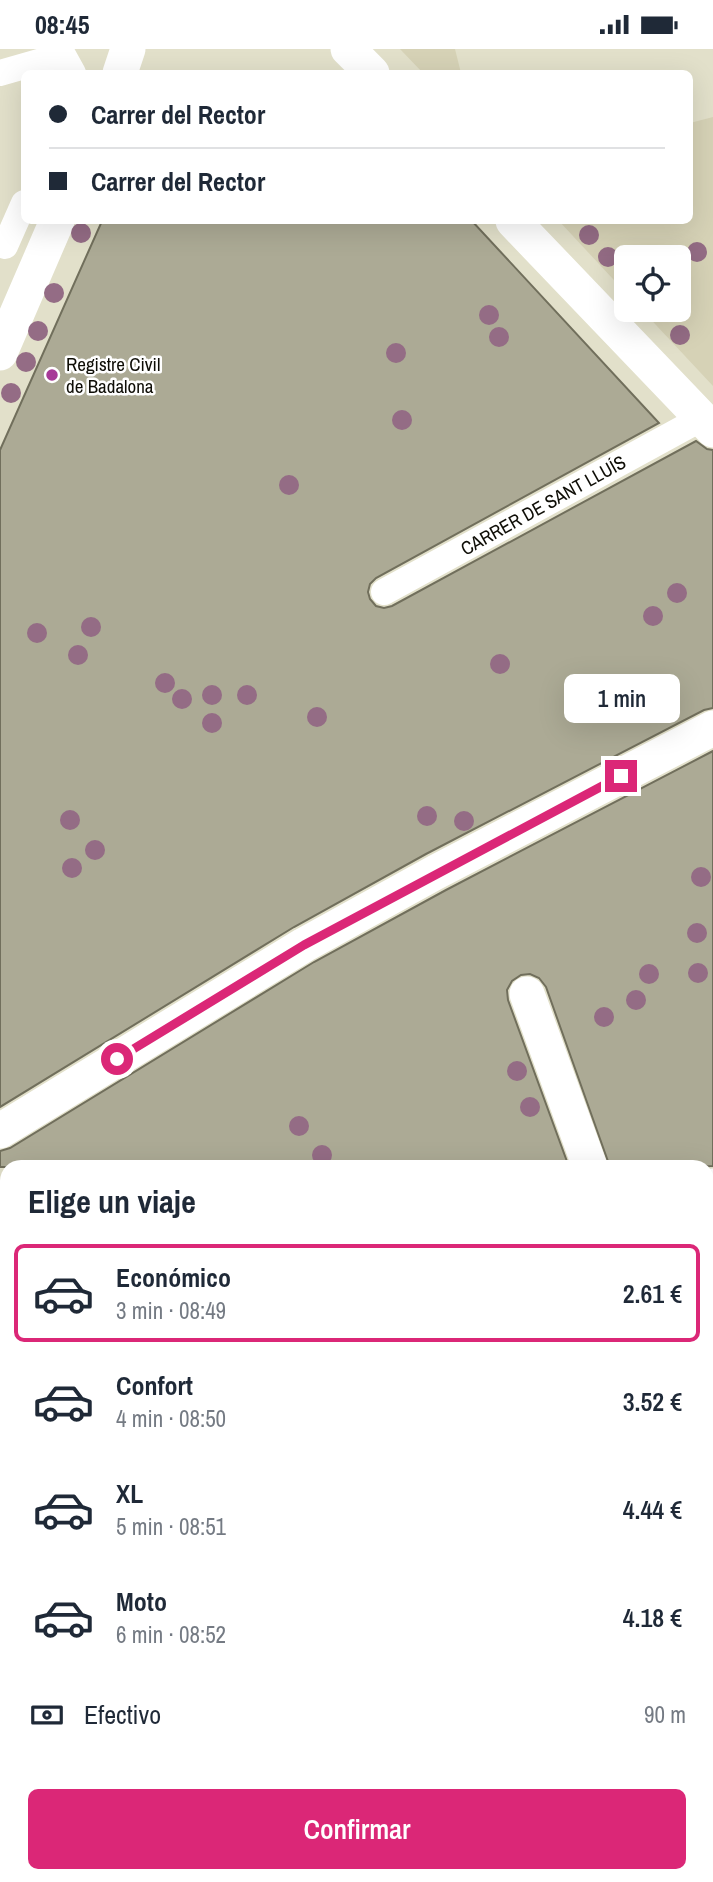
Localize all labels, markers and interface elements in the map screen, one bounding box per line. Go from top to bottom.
text: 08:45 [35,7,90,42]
text: Carrer del Rector [91,97,265,132]
text: Carrer del Rector [91,164,265,199]
map controls [614,245,691,322]
button: locate [614,245,691,322]
place label: Registre Civil de Badalona [66,351,160,399]
marker: Registre Civil de Badalona [44,367,60,383]
street label: CARRER DE SANT LLUÍS [456,449,630,561]
callout: 1 min [563,675,679,723]
text: 1 min [598,683,646,714]
route end [605,760,637,792]
route start [101,1043,133,1075]
text: Elige un viaje [28,1180,196,1223]
text: Económico [116,1260,231,1295]
icon: car [32,1262,95,1325]
text: 2.61 € [623,1276,682,1311]
text: 3 min · 08:49 [116,1295,226,1326]
text: Confort [116,1368,193,1403]
icon: car [32,1370,95,1433]
text: 3.52 € [623,1384,682,1419]
text: 4 min · 08:50 [116,1403,226,1434]
text: XL [116,1476,143,1511]
icon: car [32,1478,95,1541]
text: 4.44 € [623,1492,682,1527]
text: 5 min · 08:51 [116,1511,226,1542]
text: Moto [116,1584,167,1619]
icon: car [32,1586,95,1649]
text: 4.18 € [623,1600,682,1635]
text: 6 min · 08:52 [116,1619,226,1650]
icon: cash [28,1696,66,1734]
text: Efectivo [84,1697,161,1732]
text: 90 m [644,1699,686,1730]
button: Confirmar [28,1789,686,1869]

